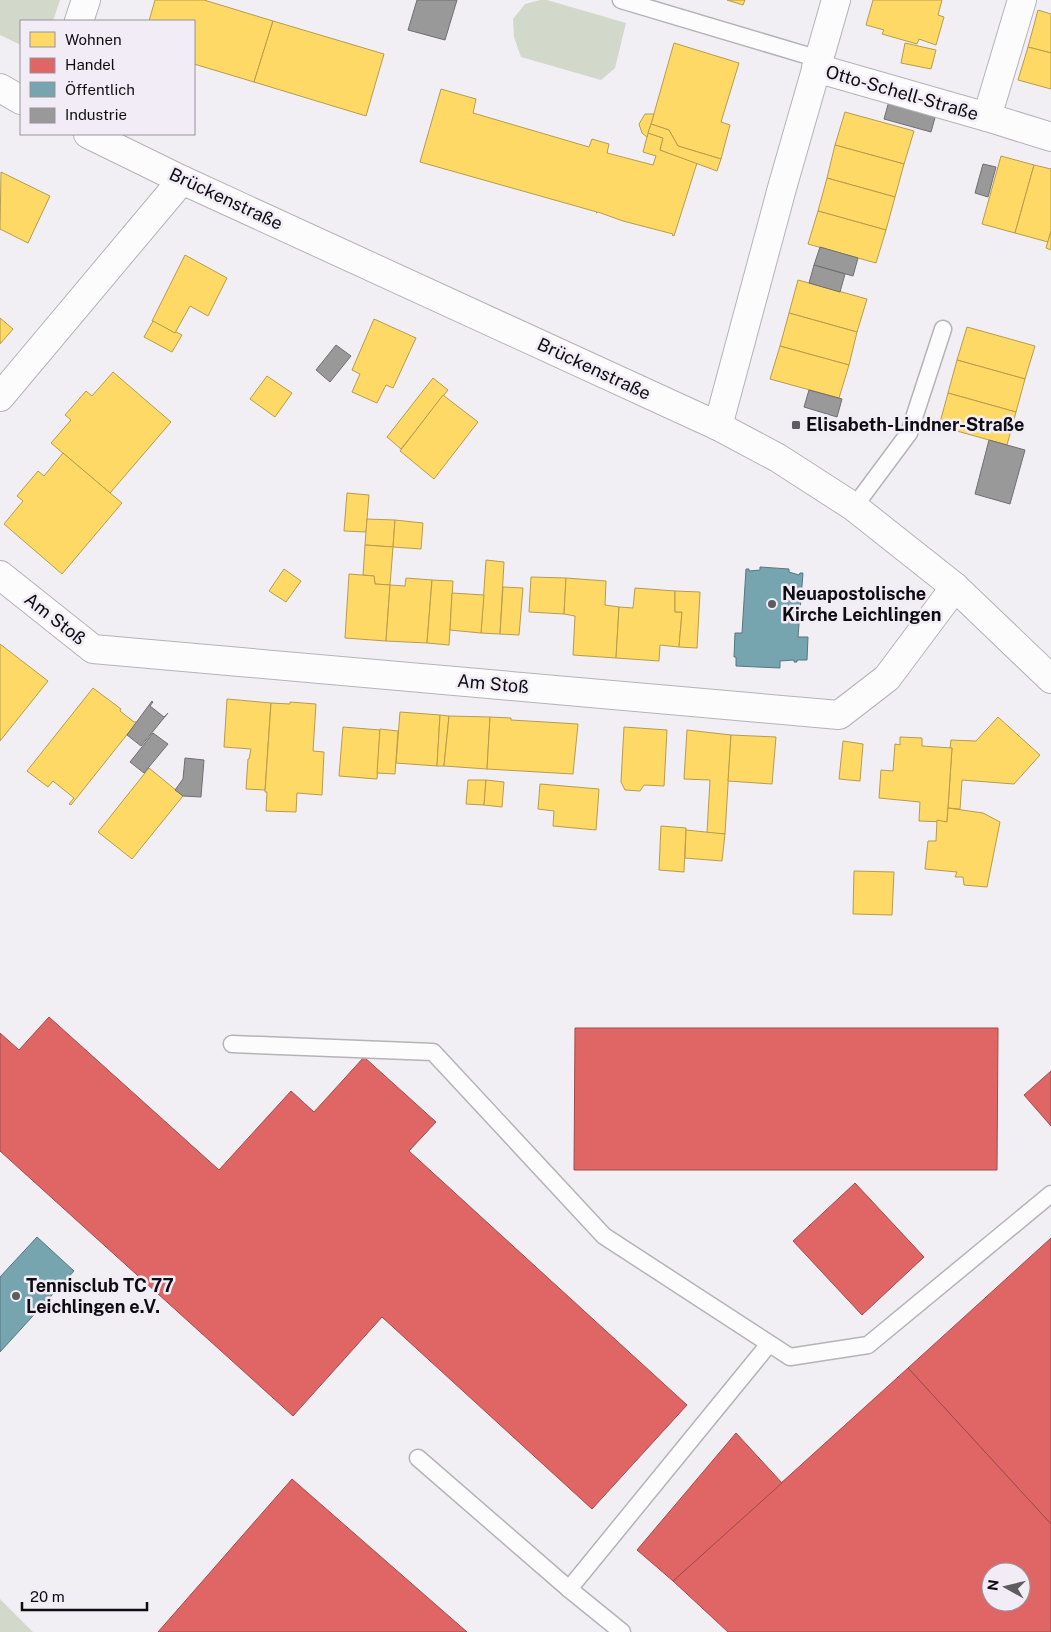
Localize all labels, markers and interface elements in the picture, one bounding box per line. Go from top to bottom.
legend [20,20,195,135]
text: Wohnen [65,31,122,48]
text: Handel [65,56,115,73]
street label: Otto-Schell-Straße [823,61,981,124]
text: Öffentlich [65,80,135,98]
text: Industrie [65,106,127,123]
street label: Brückenstraße [166,163,286,234]
street label: Brückenstraße [534,333,654,404]
place label: Elisabeth-Lindner-Straße [806,414,1024,435]
marker: Elisabeth-Lindner-Straße [790,419,802,431]
place label: Neuapostolische Kirche Leichlingen [782,583,941,625]
street label: Am Stoß [20,588,90,649]
marker: Neuapostolische Kirche Leichlingen [766,598,778,610]
street label: Am Stoß [456,670,530,697]
place label: Tennisclub TC 77 Leichlingen e.V. [26,1275,174,1317]
marker: Tennisclub TC 77 Leichlingen e.V. [10,1290,22,1302]
north arrow [981,1562,1031,1612]
text: N [984,1579,1002,1592]
scale bar [22,1580,148,1612]
text: 20 m [30,1588,65,1605]

